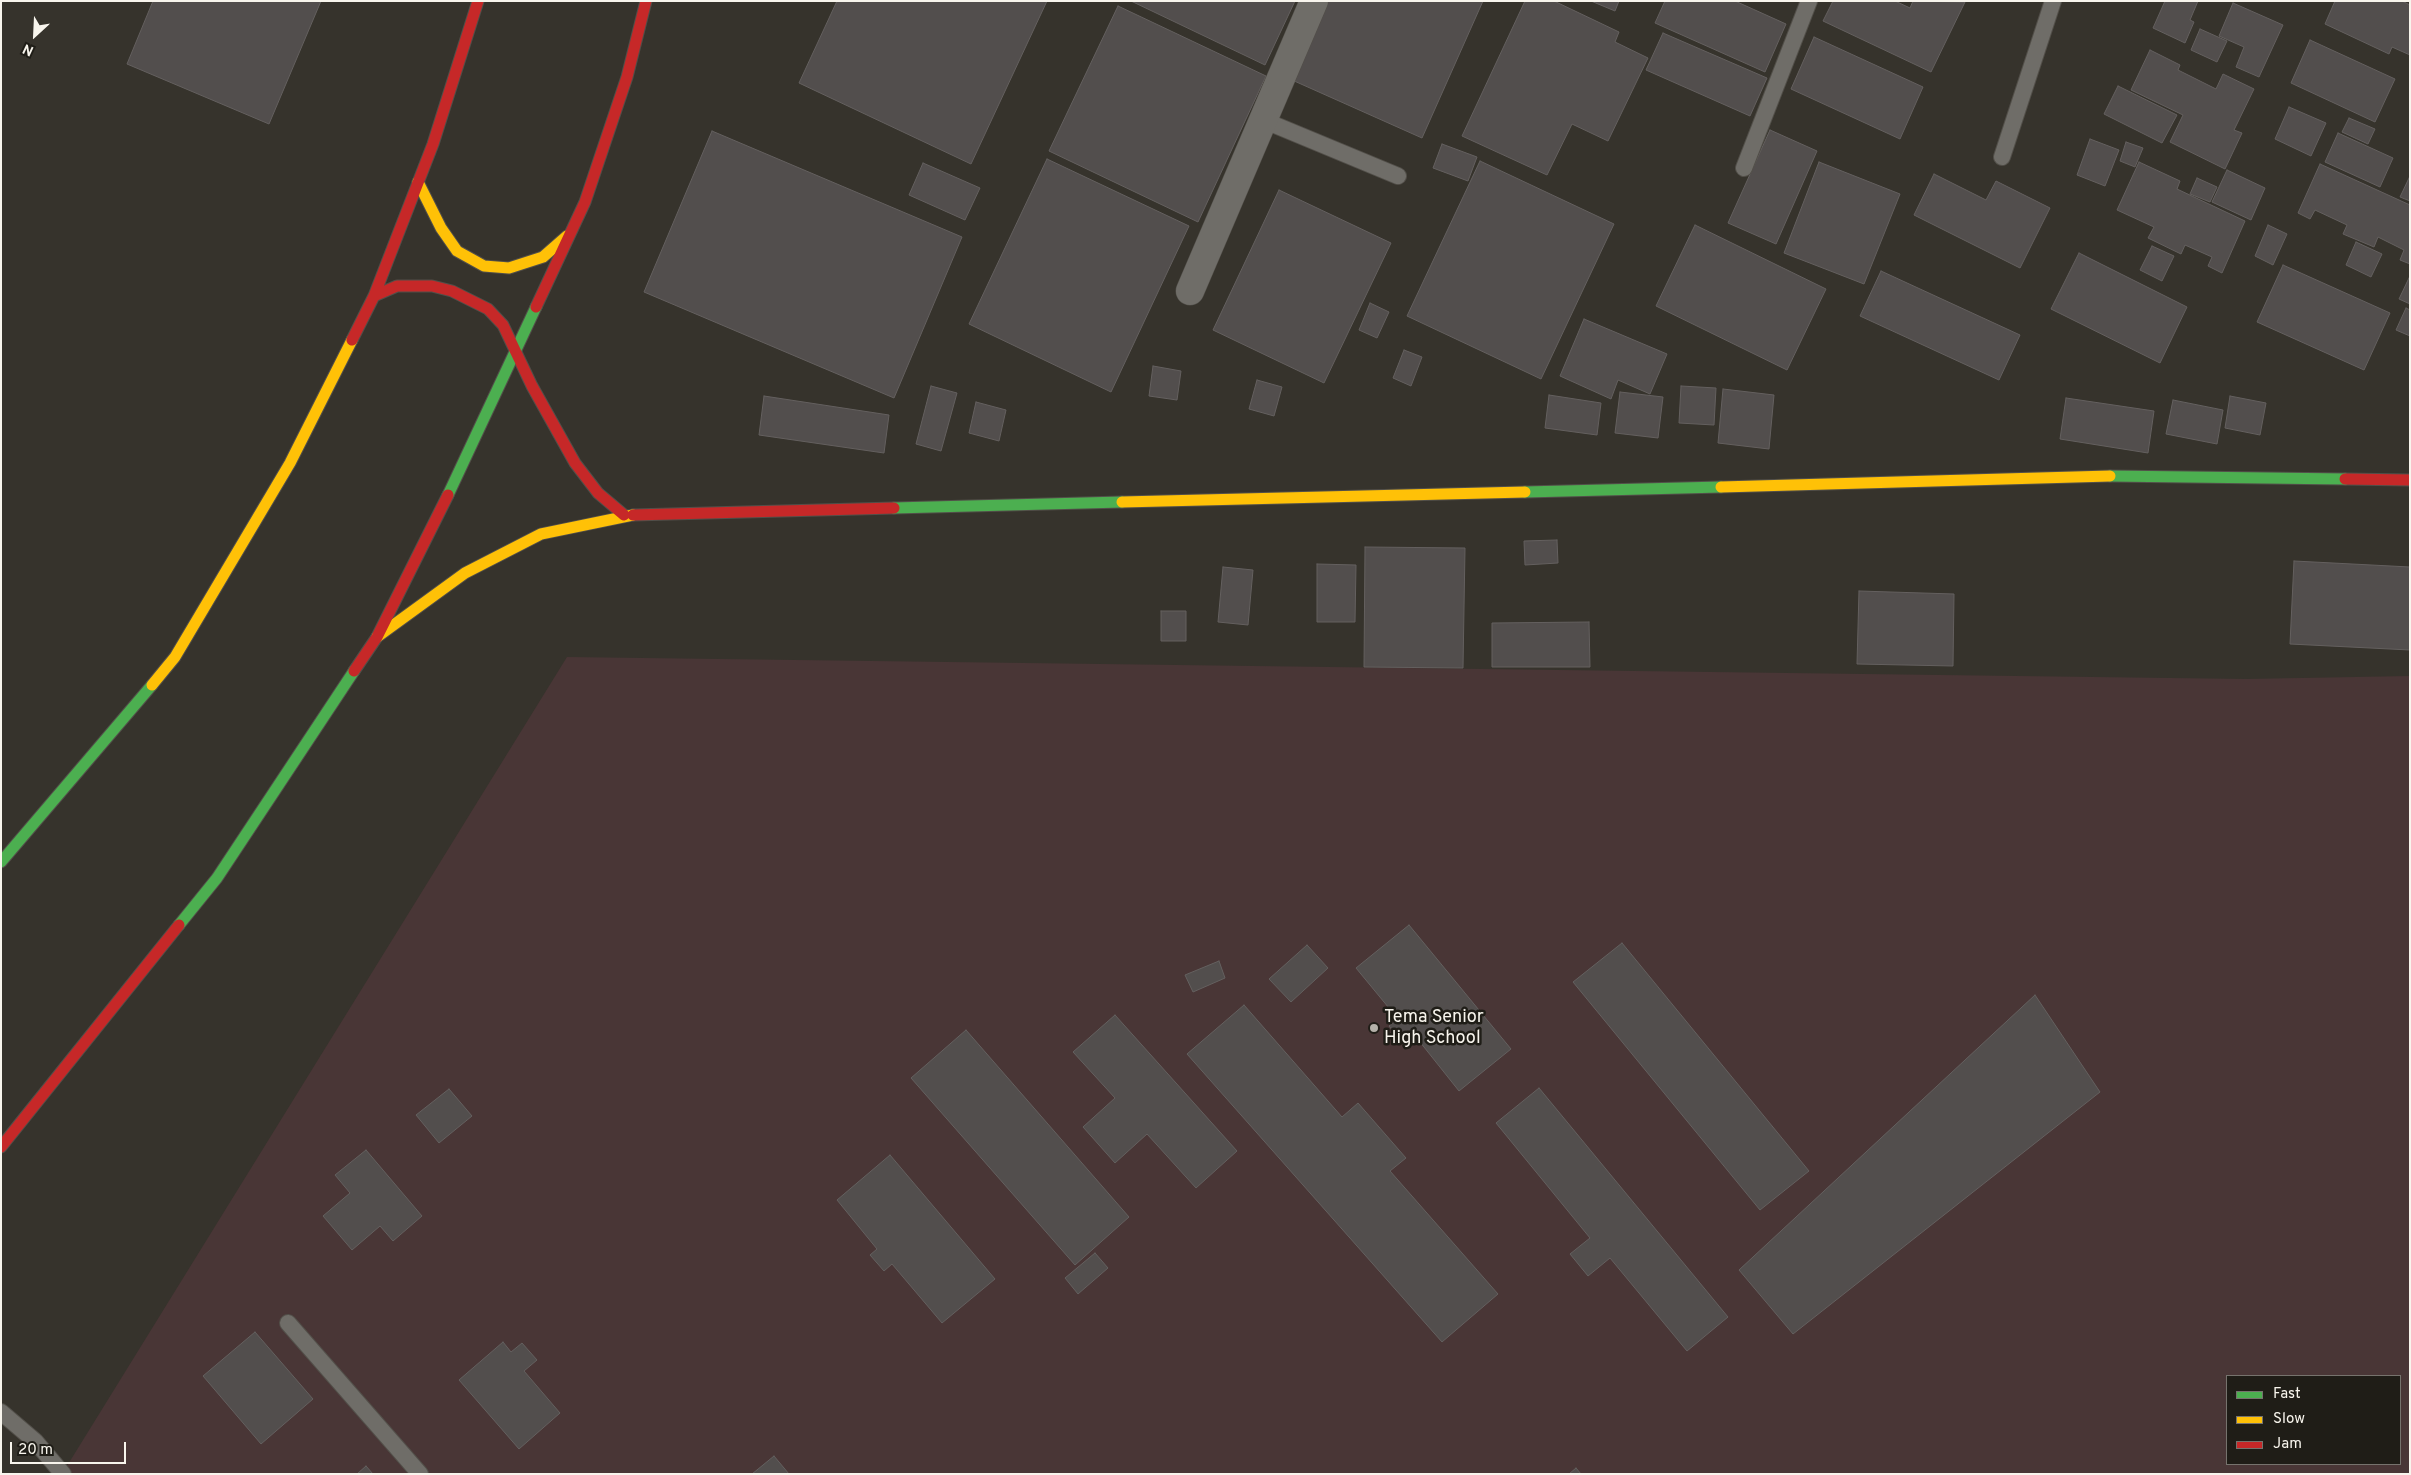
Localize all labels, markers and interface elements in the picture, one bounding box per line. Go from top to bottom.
north arrow [10,10,60,60]
text: N [20,39,37,59]
place label: Tema Senior High School [1384,1007,1484,1050]
marker: Tema Senior High School [1368,1022,1380,1034]
legend [2226,1375,2401,1465]
text: Fast [2273,1385,2301,1404]
text: Slow [2273,1410,2305,1429]
scale bar [12,1432,129,1464]
text: Jam [2273,1435,2302,1454]
text: 20 m [18,1441,53,1460]

